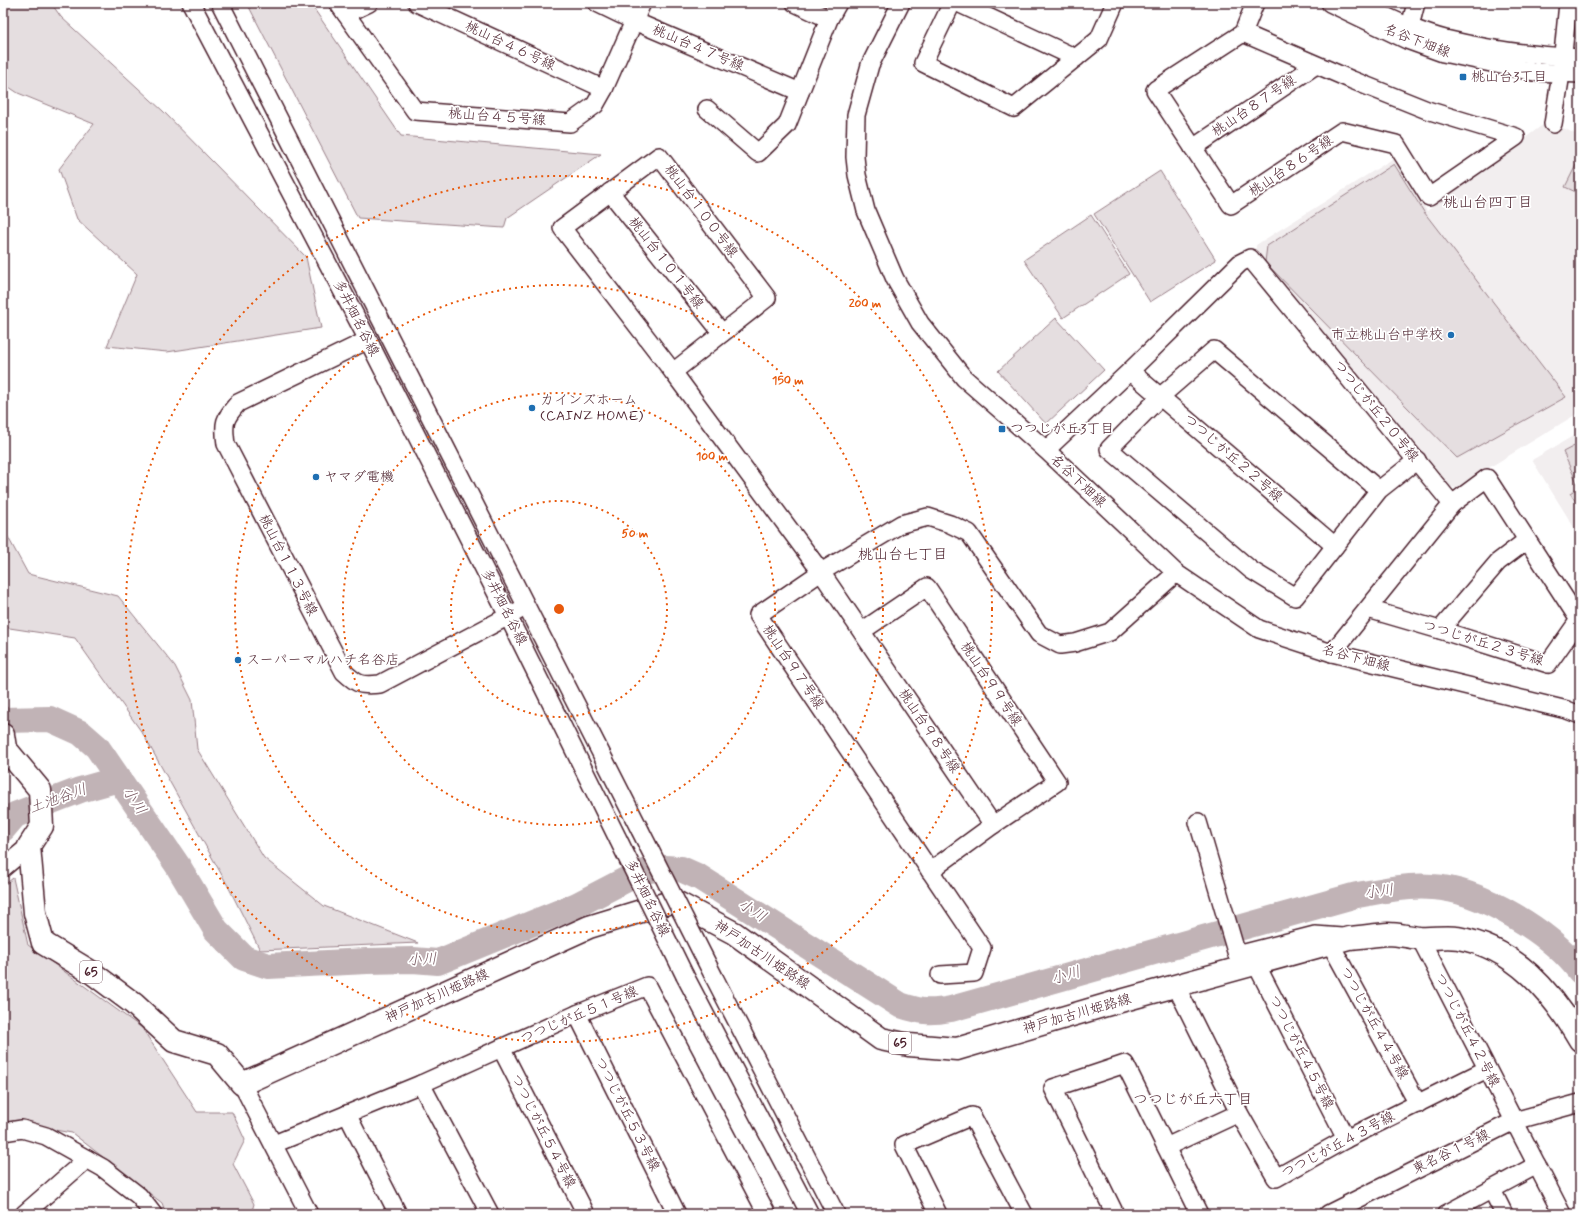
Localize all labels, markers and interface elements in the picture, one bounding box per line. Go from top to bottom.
street label: 桃山台４６号線 [462,17,558,75]
street label: 名谷下畑線 [1381,20,1453,62]
street label: 桃山台４７号線 [649,21,747,75]
place label: 桃山台3丁目 [1471,68,1547,86]
street label: 桃山台８７号線 [1208,71,1300,141]
marker: 桃山台3丁目 [1458,72,1468,82]
street label: 桃山台４５号線 [447,105,547,129]
street label: 桃山台８６号線 [1245,131,1337,201]
street label: 桃山台１００号線 [660,161,742,261]
district label: 桃山台四丁目 [1443,193,1533,213]
street label: 桃山台１０１号線 [624,213,708,313]
street label: 多井畑名谷線 [329,276,383,360]
text: 200 m [849,296,882,312]
place label: 市立桃山台中学校 [1331,326,1443,344]
marker: 市立桃山台中学校 [1446,330,1456,340]
street label: つつじが丘２０号線 [1329,356,1423,466]
text: 150 m [772,373,804,389]
place label: カインズホーム (CAINZ HOME) [540,391,643,425]
marker: カインズホーム (CAINZ HOME) [527,403,537,413]
street label: つつじが丘２２号線 [1180,410,1286,506]
place label: つつじが丘3丁目 [1010,420,1114,438]
marker: つつじが丘3丁目 [997,424,1007,434]
text: 100 m [696,449,729,465]
street label: 名谷下畑線 [1046,451,1110,511]
place label: ヤマダ電機 [324,468,394,486]
marker: ヤマダ電機 [311,472,321,482]
street label: 桃山台１１３号線 [255,511,321,619]
text: 50 m [622,526,649,542]
district label: 桃山台七丁目 [858,545,948,565]
street label: 多井畑名谷線 [477,565,531,649]
centre of rings [552,602,566,616]
street label: つつじが丘２３号線 [1420,616,1546,670]
street label: 桃山台９７号線 [758,621,828,713]
street label: 桃山台９９号線 [956,638,1026,730]
street label: 名谷下畑線 [1320,640,1392,676]
place label: スーパーマルハチ名谷店 [246,651,399,669]
marker: スーパーマルハチ名谷店 [233,655,243,665]
street label: 桃山台９８号線 [894,685,964,777]
water label: 土池谷川 [26,779,90,819]
water label: 小川 [117,783,151,819]
street label: 多井畑名谷線 [620,856,674,940]
water label: 小川 [1363,880,1395,904]
water label: 小川 [734,895,770,927]
street label: 神戸加古川姫路線 [711,916,813,994]
water label: 小川 [406,949,438,971]
road number: 65 [80,961,102,983]
water label: 小川 [1049,962,1083,990]
street label: つつじが丘４４号線 [1336,964,1412,1082]
street label: 神戸加古川姫路線 [382,965,492,1027]
street label: つつじが丘４２号線 [1430,970,1504,1090]
street label: つつじが丘５１号線 [517,982,641,1048]
street label: 神戸加古川姫路線 [1021,990,1133,1038]
street label: つつじが丘４５号線 [1264,992,1338,1112]
road number: 65 [889,1032,911,1054]
street label: つつじが丘５３号線 [590,1054,664,1174]
street label: つつじが丘５４号線 [506,1071,580,1191]
district label: つつじが丘六丁目 [1133,1090,1253,1110]
street label: つつじが丘４３号線 [1278,1107,1398,1183]
street label: 東名谷１号線 [1409,1125,1493,1179]

